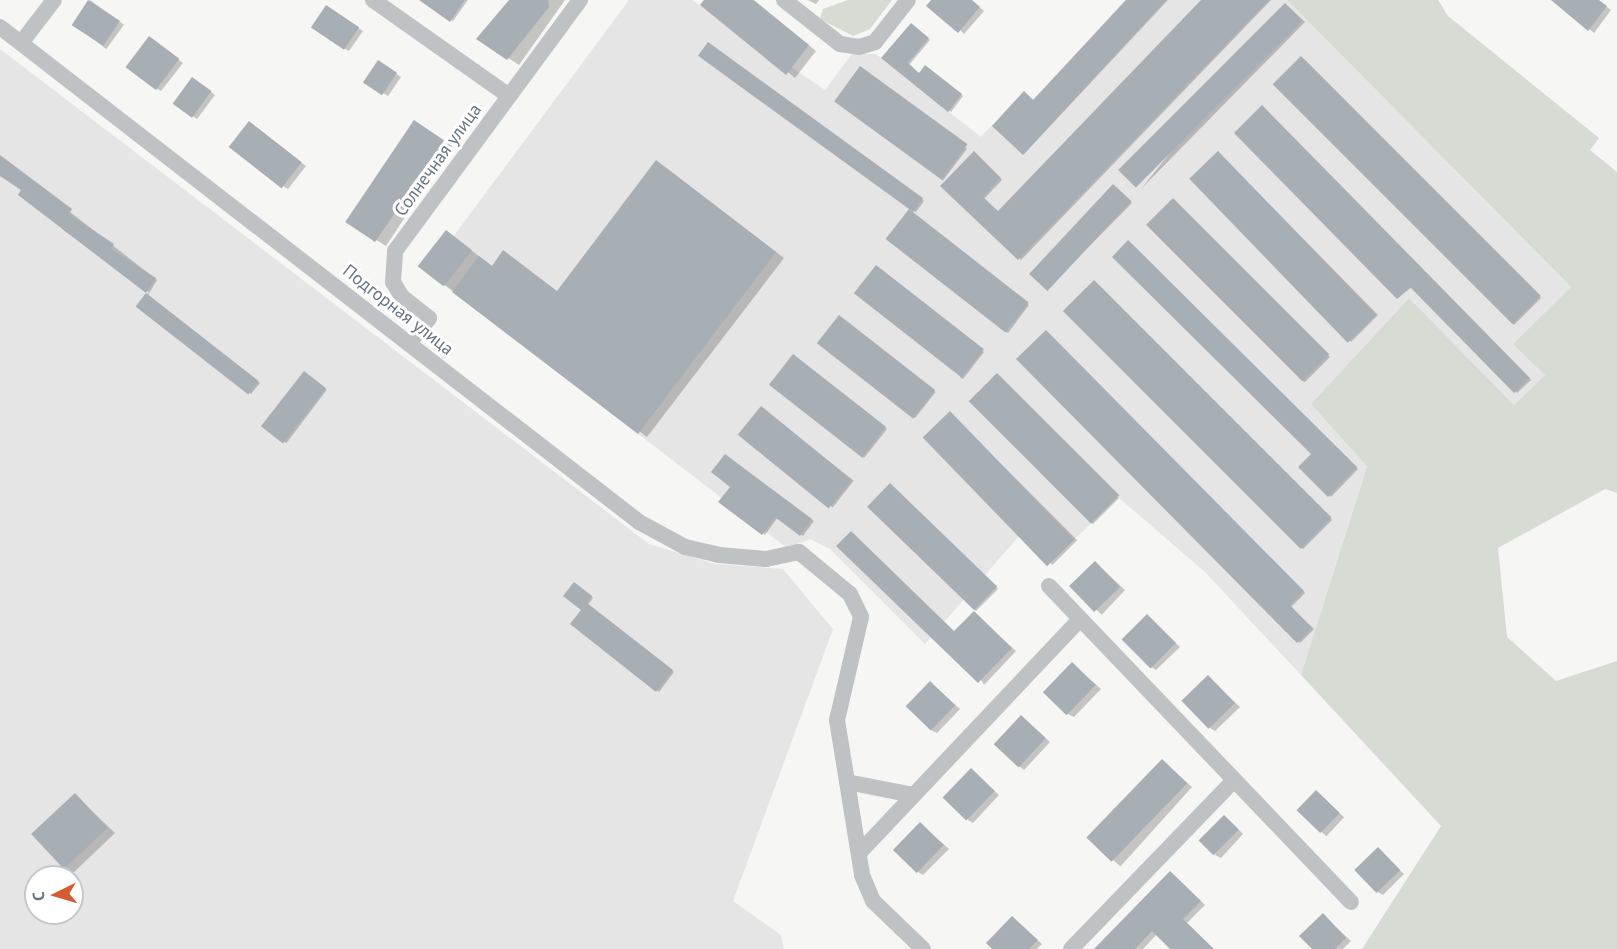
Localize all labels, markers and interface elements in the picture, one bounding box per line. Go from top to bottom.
street label: Солнечная улица [390,100,486,220]
street label: Подгорная улица [338,260,458,360]
north arrow [24,865,84,925]
text: С [28,891,48,902]

